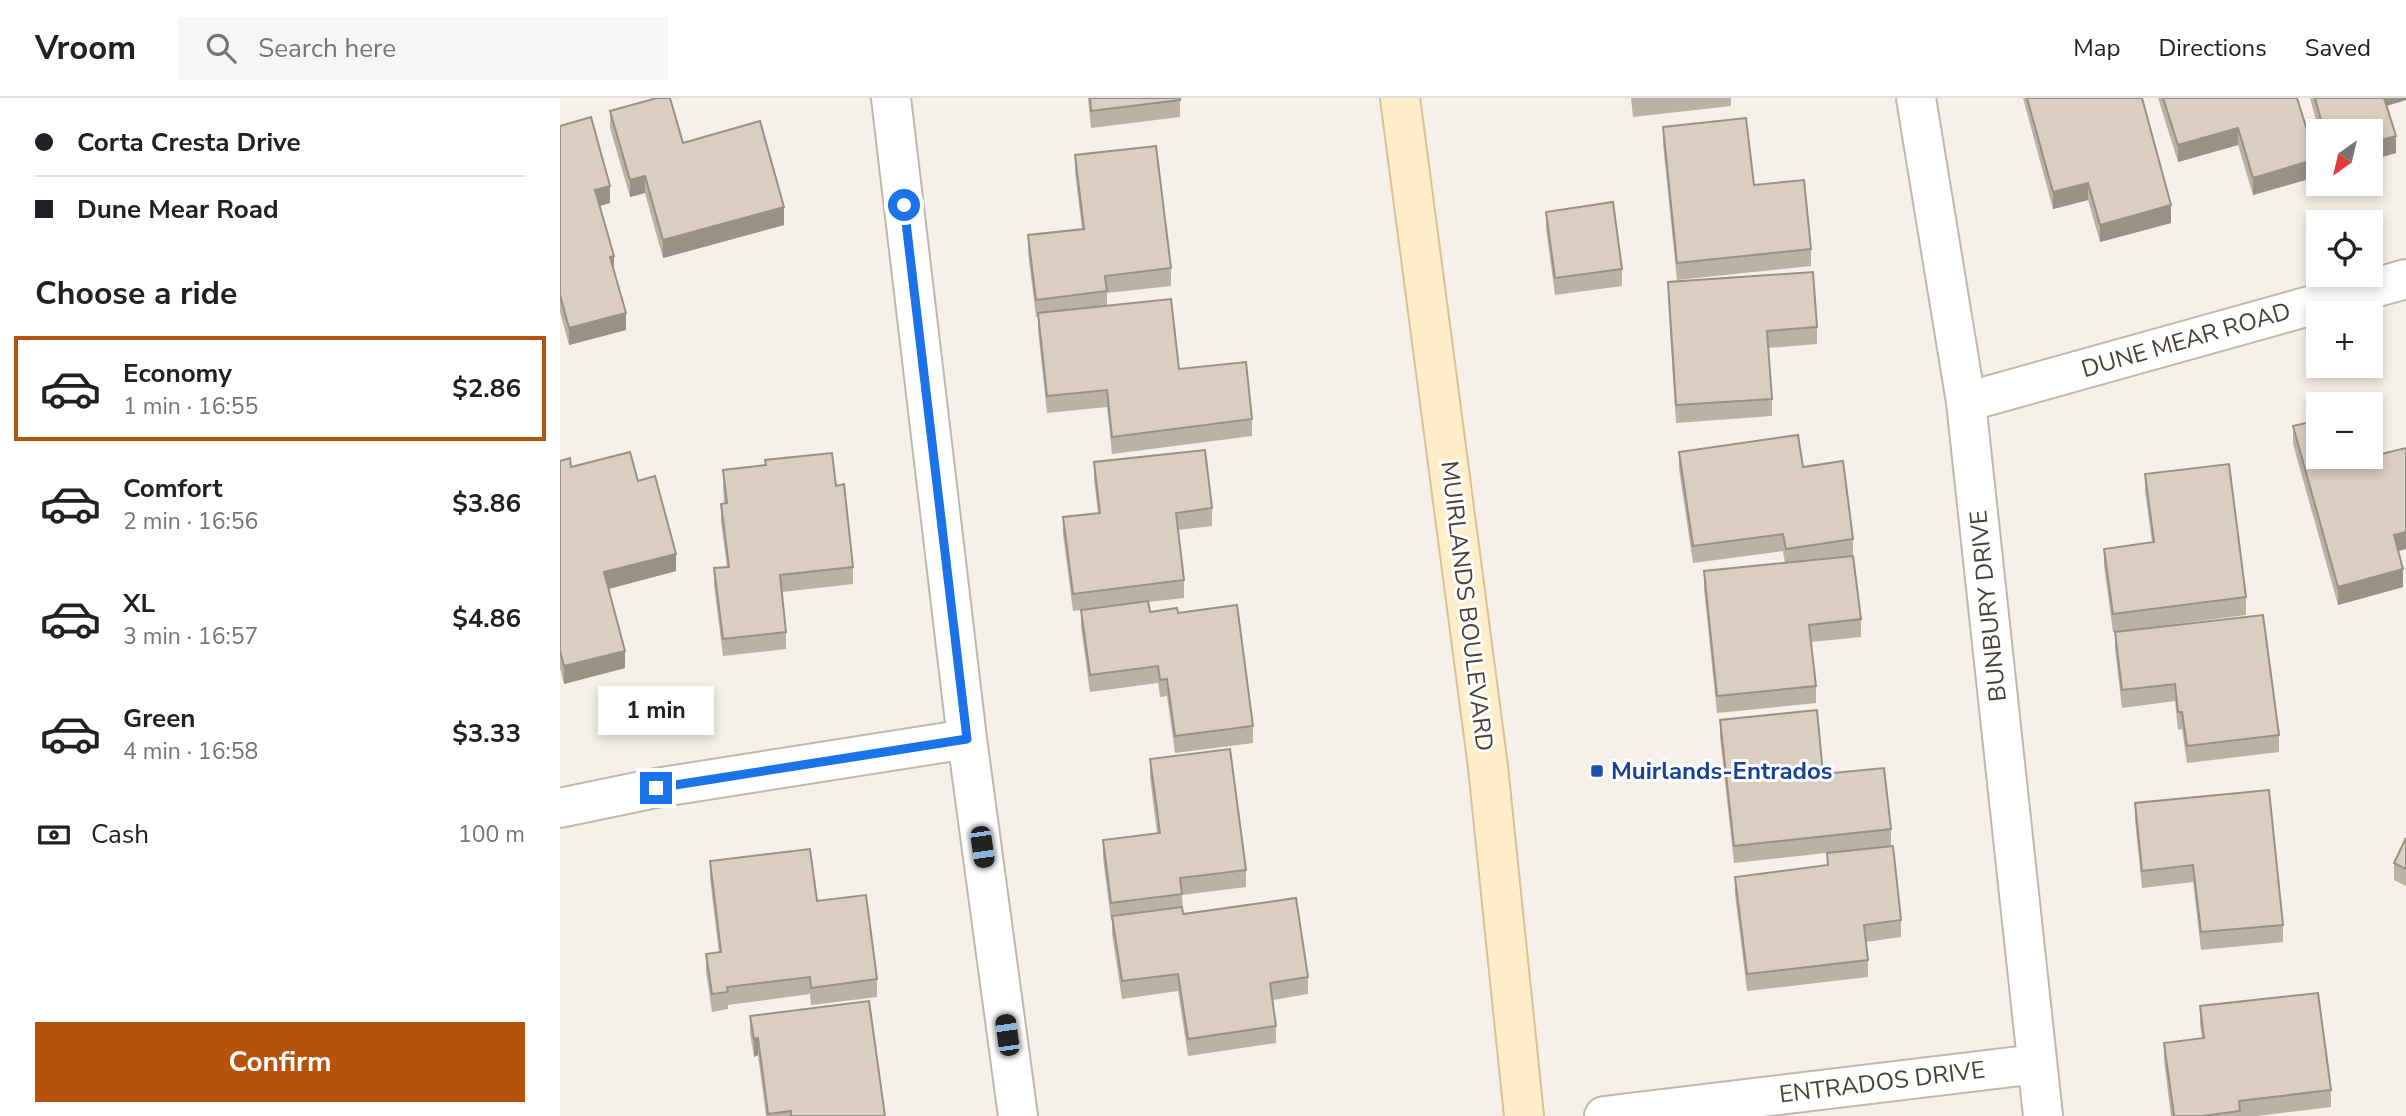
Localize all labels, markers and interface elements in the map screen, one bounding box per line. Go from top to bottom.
search box [178,17,668,80]
text: Vroom [35,26,136,71]
icon: search [202,29,240,67]
text: Search here [258,31,396,66]
text: Map [2073,32,2120,64]
text: Directions [2158,32,2267,64]
text: Saved [2305,32,2371,64]
north arrow [2306,119,2384,196]
map controls [2306,119,2383,469]
text: Corta Cresta Drive [77,125,301,160]
route start [888,189,920,221]
text: Dune Mear Road [77,192,279,227]
button: locate [2306,210,2383,287]
text: Choose a ride [35,272,237,315]
street label: DUNE MEAR ROAD [2078,295,2294,385]
button: + [2306,301,2383,378]
text: Economy [123,356,232,391]
icon: car [39,357,102,420]
text: $2.86 [452,371,521,406]
text: 1 min · 16:55 [123,391,258,422]
button: − [2306,392,2383,469]
street label: MUIRLANDS BOULEVARD [1433,459,1501,753]
text: Comfort [123,471,223,506]
icon: car [39,472,102,535]
text: $3.86 [452,486,521,521]
text: 2 min · 16:56 [123,506,258,537]
street label: BUNBURY DRIVE [1962,509,2014,703]
text: XL [123,586,155,621]
icon: car [39,587,102,650]
text: $4.86 [452,601,521,636]
text: 3 min · 16:57 [123,621,258,652]
callout: 1 min [598,686,714,736]
text: 1 min [626,695,686,726]
text: Green [123,701,196,736]
icon: car [39,702,102,765]
text: $3.33 [452,716,521,751]
text: 4 min · 16:58 [123,736,258,767]
place label: Muirlands-Entrados [1611,755,1833,787]
marker: Muirlands-Entrados [1589,763,1605,779]
route end [640,772,672,804]
icon: cash [35,816,73,854]
text: Cash [91,817,149,852]
text: 100 m [458,819,525,850]
car [969,825,996,869]
car [994,1013,1021,1057]
button: Confirm [35,1022,525,1102]
street label: ENTRADOS DRIVE [1777,1053,1987,1111]

